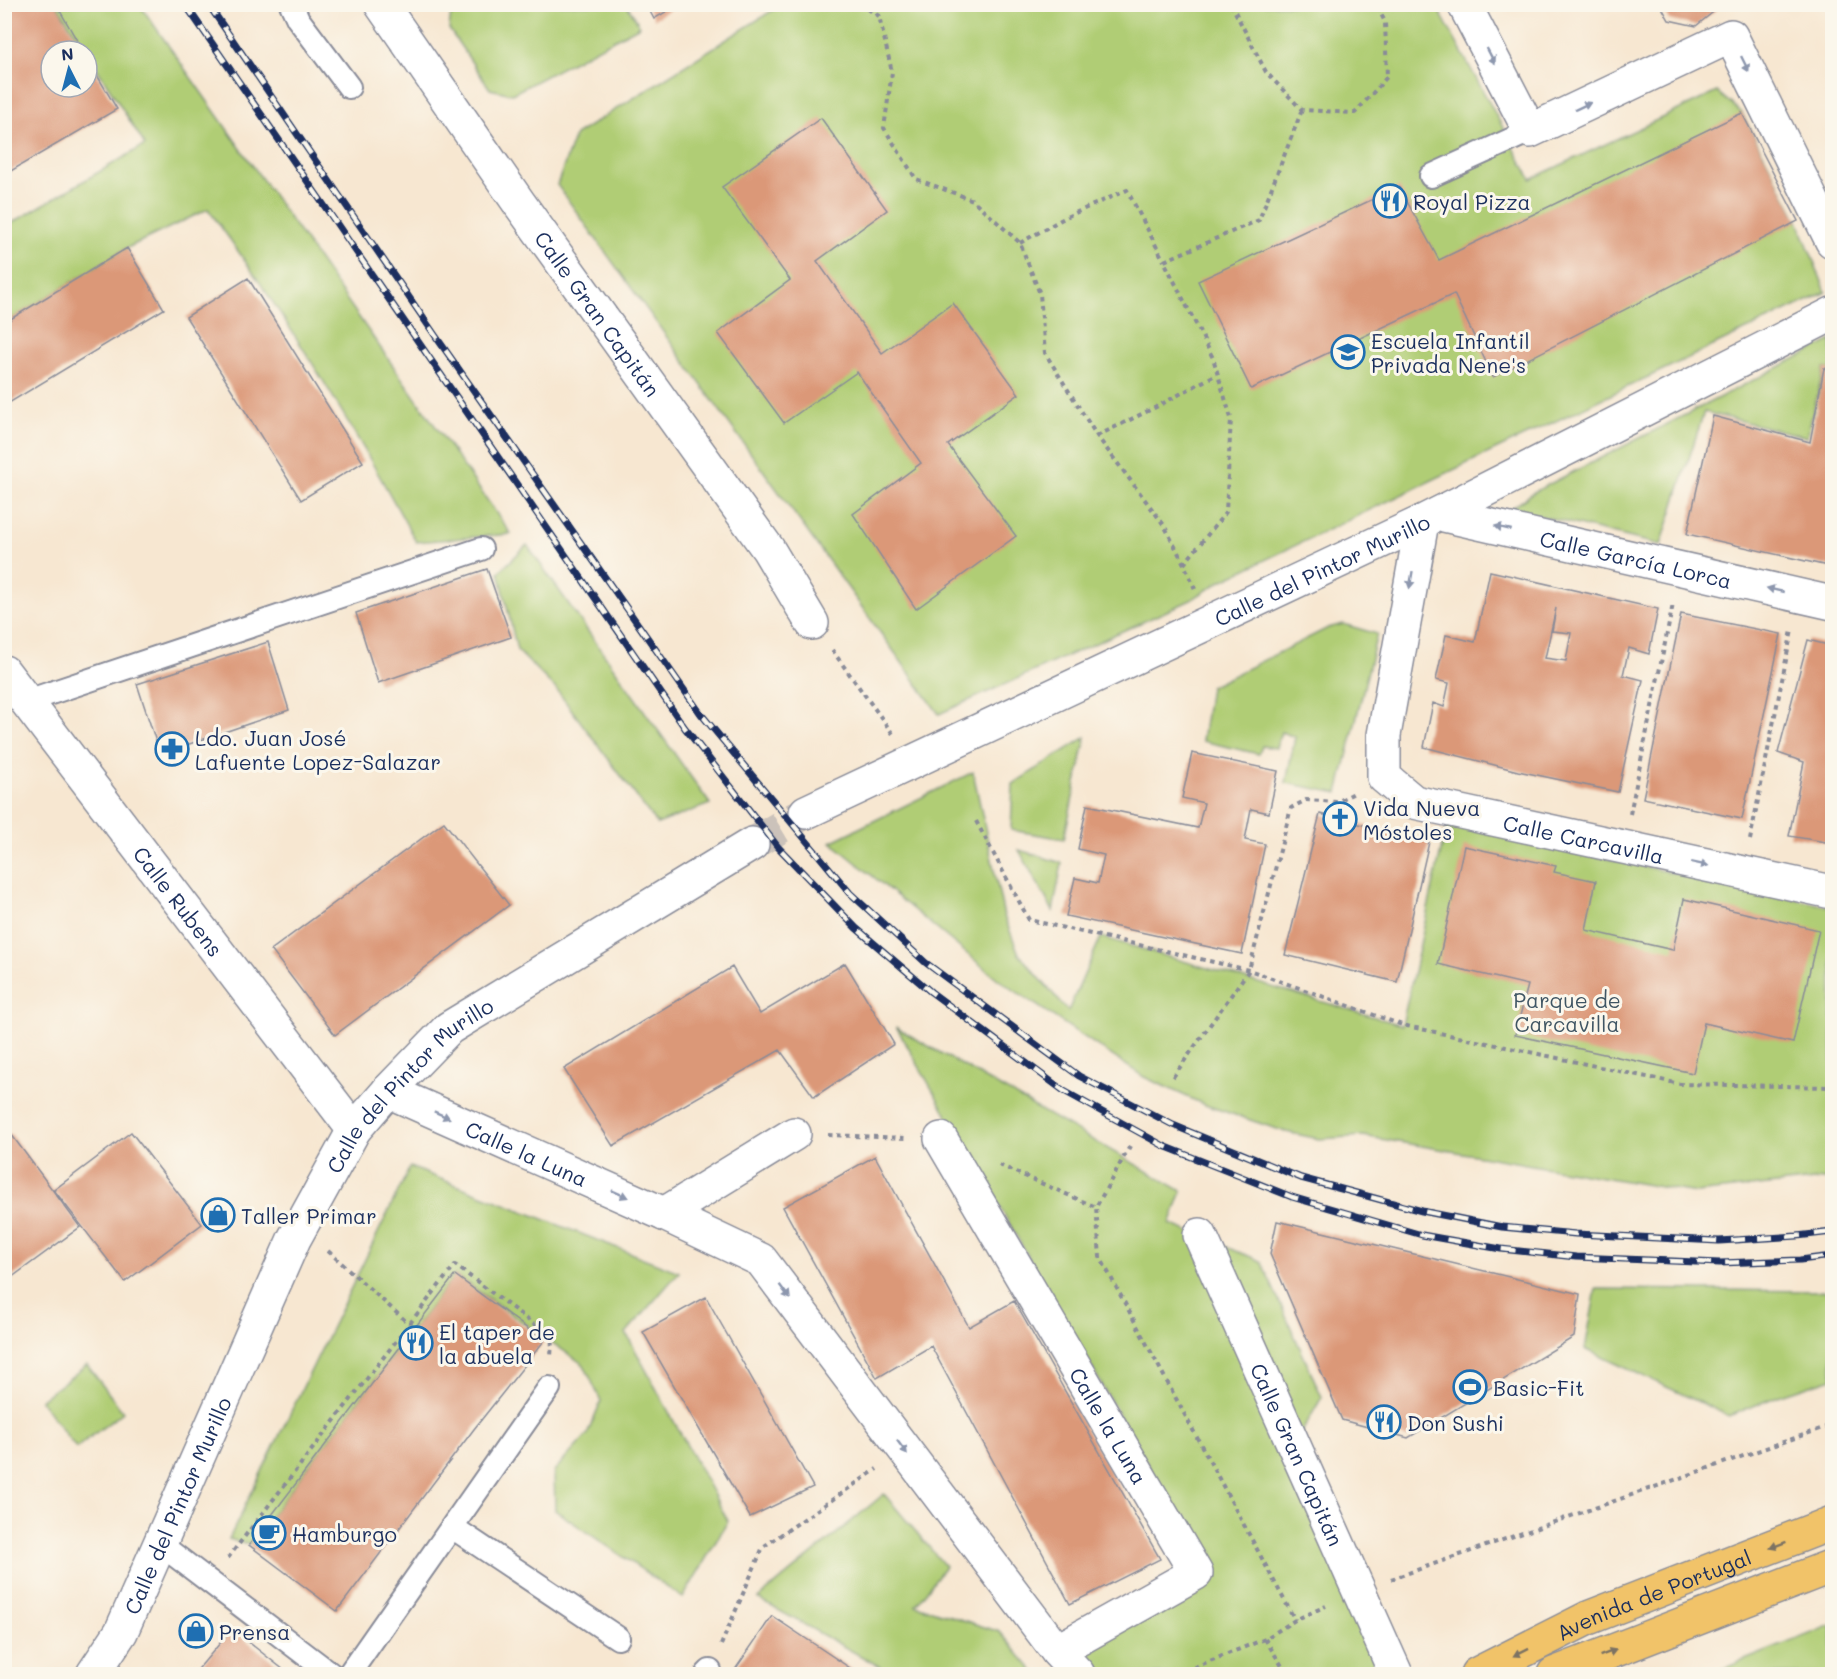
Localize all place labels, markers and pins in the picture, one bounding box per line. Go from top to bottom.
restaurant icon: Royal Pizza [1372,183,1408,219]
place label: Royal Pizza [1413,188,1531,215]
place label: Escuela Infantil Privada Nene's [1371,327,1530,378]
school or university icon: Escuela Infantil Privada Nene's [1330,334,1366,370]
place label: Ldo. Juan José Lafuente Lopez-Salazar [195,724,441,775]
pharmacy icon: Ldo. Juan José Lafuente Lopez-Salazar [154,731,190,767]
place label: Vida Nueva Móstoles [1363,794,1480,845]
church icon: Vida Nueva Móstoles [1322,801,1358,837]
shop icon: Taller Primar [200,1197,236,1233]
place label: Taller Primar [241,1202,377,1229]
place label: El taper de la abuela [439,1318,555,1369]
restaurant icon: El taper de la abuela [398,1325,434,1361]
sports icon: Basic-Fit [1452,1369,1488,1405]
place label: Basic-Fit [1493,1374,1584,1401]
restaurant icon: Don Sushi [1366,1404,1402,1440]
place label: Don Sushi [1407,1409,1504,1436]
cafe icon: Hamburgo [251,1515,287,1551]
place label: Hamburgo [292,1520,397,1547]
shop icon: Prensa [178,1613,214,1649]
place label: Prensa [219,1618,290,1645]

